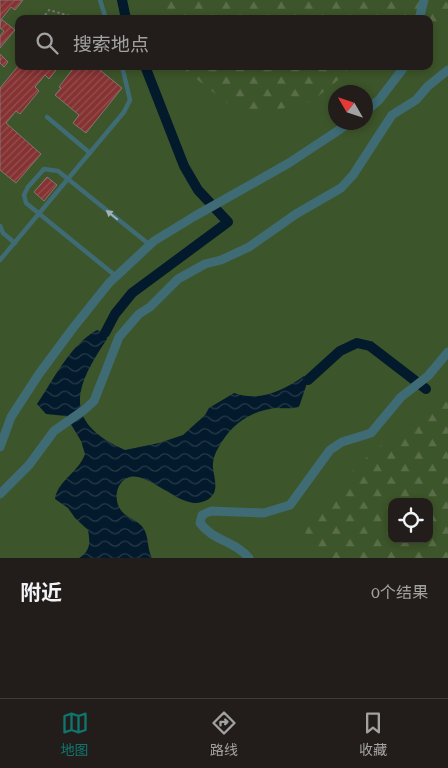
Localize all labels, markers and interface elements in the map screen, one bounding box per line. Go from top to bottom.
search box [15,15,433,70]
icon: search [33,29,61,57]
text: 搜索地点 [73,33,149,56]
north arrow [328,85,373,130]
one-way arrow [106,209,119,220]
map controls [388,498,433,543]
button: locate [388,498,433,543]
text: 附近 [20,581,62,605]
text: 0个结果 [371,583,428,602]
tab: 地图 [61,709,89,759]
tab: 路线 [210,709,238,759]
tab: 收藏 [359,709,387,759]

